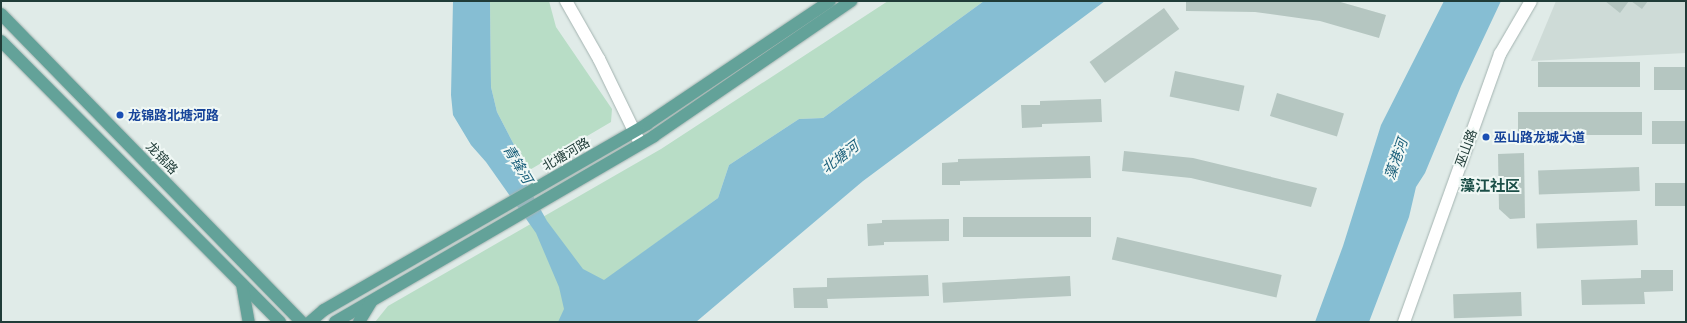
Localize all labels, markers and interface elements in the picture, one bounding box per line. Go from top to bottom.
place label: 龙锦路北塘河路 [128,107,219,123]
marker: 龙锦路北塘河路 [115,110,125,120]
street label: 巫山路 [1452,127,1480,169]
place label: 巫山路龙城大道 [1494,129,1585,145]
marker: 巫山路龙城大道 [1481,132,1491,142]
street label: 北塘河路 [540,134,592,174]
water label: 藻港河 [1381,136,1411,182]
water label: 北塘河 [818,138,862,176]
street label: 龙锦路 [143,139,181,177]
water label: 青锋河 [500,142,536,186]
district label: 藻江社区 [1460,177,1520,195]

